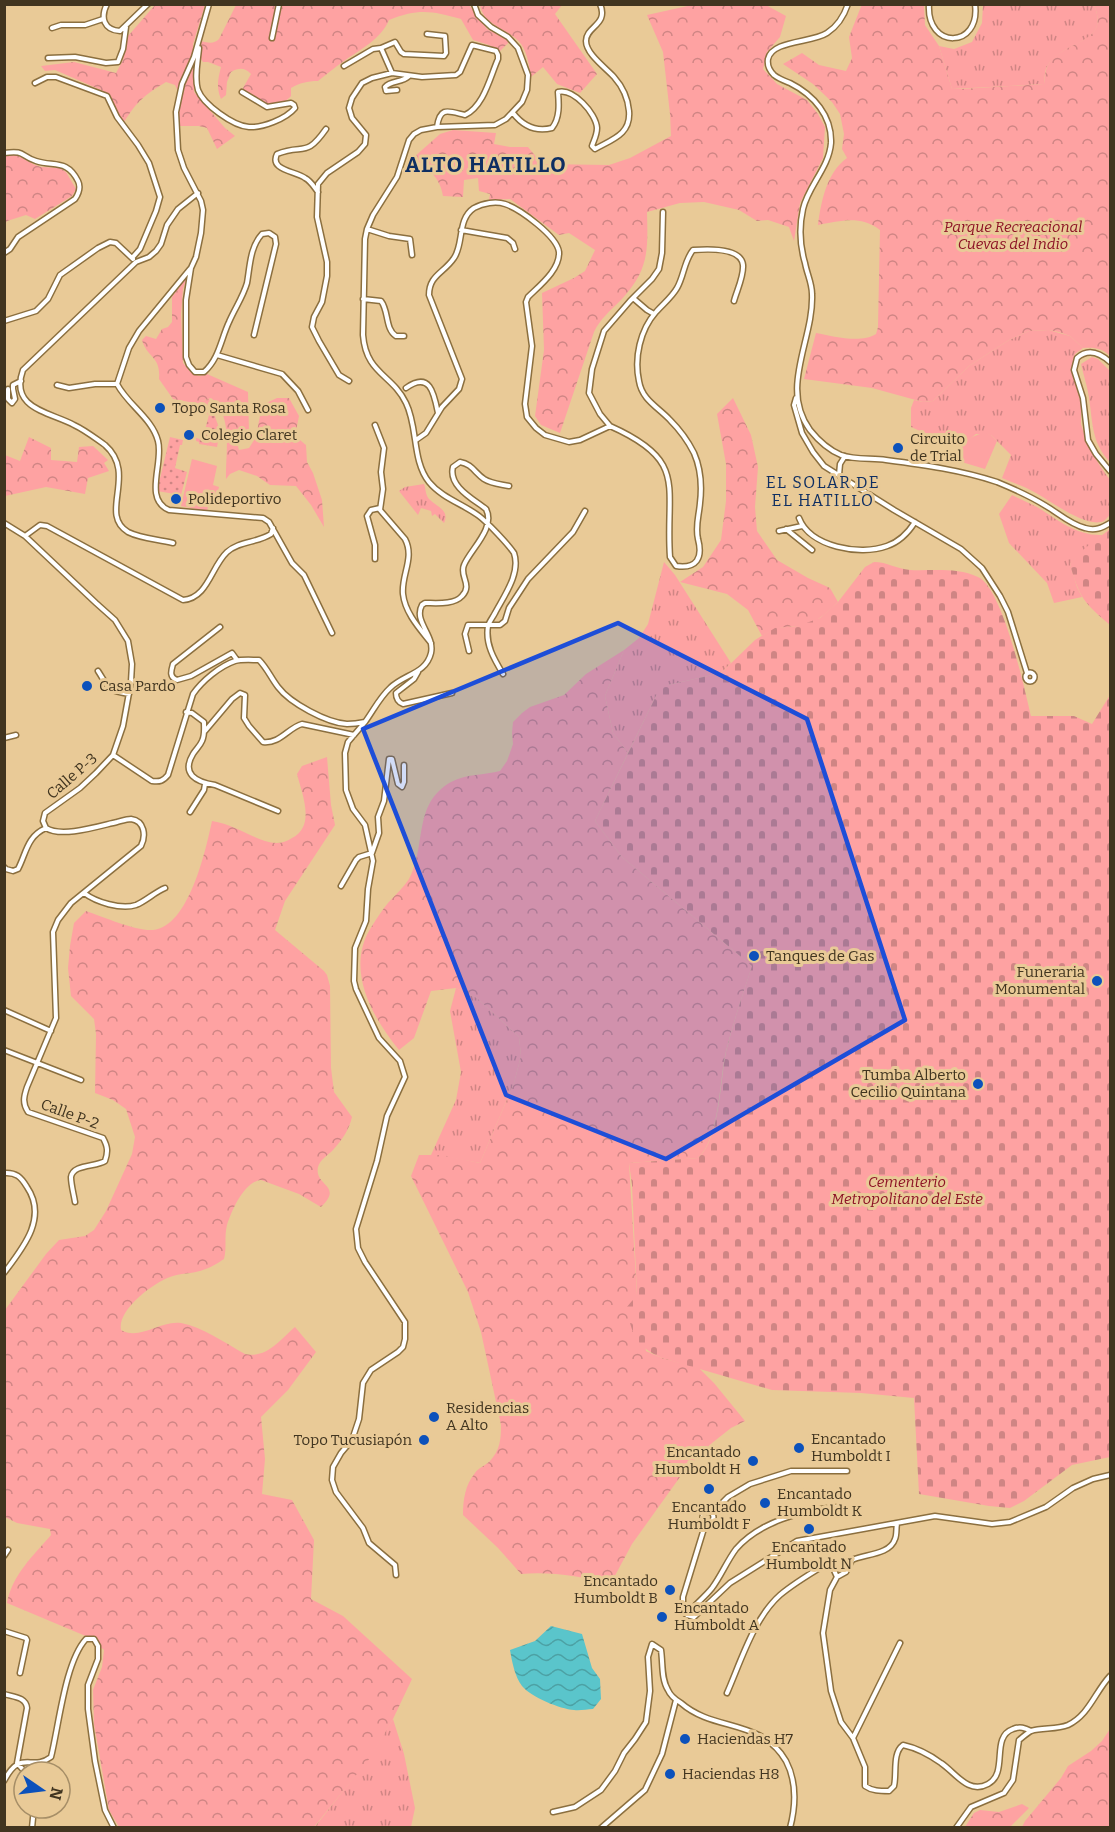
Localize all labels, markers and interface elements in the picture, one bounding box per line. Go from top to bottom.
district label: ALTO HATILLO [405,152,567,178]
park label: Parque Recreacional Cuevas del Indio [944,218,1082,253]
place label: Topo Santa Rosa [172,399,286,417]
marker: Topo Santa Rosa [153,401,167,415]
place label: Colegio Claret [201,426,298,444]
marker: Colegio Claret [182,428,196,442]
place label: Circuito de Trial [910,430,965,465]
marker: Circuito de Trial [891,441,905,455]
district label: EL SOLAR DE EL HATILLO [766,473,880,510]
place label: Polideportivo [188,490,281,508]
marker: Polideportivo [169,492,183,506]
place label: Casa Pardo [99,677,176,695]
marker: Casa Pardo [80,679,94,693]
street label: Calle P-3 [43,749,101,803]
place label: Tanques de Gas [766,947,874,965]
marker: Tanques de Gas [747,949,761,963]
place label: Funeraria Monumental [995,963,1085,998]
marker: Funeraria Monumental [1090,974,1104,988]
place label: Tumba Alberto Cecilio Quintana [851,1066,966,1101]
marker: Tumba Alberto Cecilio Quintana [971,1077,985,1091]
street label: Calle P-2 [38,1095,102,1133]
park label: Cementerio Metropolitano del Este [831,1173,983,1208]
place label: Residencias A Alto [446,1399,529,1434]
marker: Residencias A Alto [427,1410,441,1424]
place label: Encantado Humboldt I [811,1430,891,1465]
place label: Topo Tucusiapón [294,1431,412,1449]
marker: Topo Tucusiapón [417,1433,431,1447]
marker: Encantado Humboldt I [792,1441,806,1455]
place label: Encantado Humboldt H [655,1443,741,1478]
marker: Encantado Humboldt H [746,1454,760,1468]
marker: Encantado Humboldt F [702,1482,716,1496]
place label: Encantado Humboldt K [777,1485,863,1520]
marker: Encantado Humboldt K [758,1496,772,1510]
place label: Encantado Humboldt F [668,1498,751,1533]
marker: Encantado Humboldt N [802,1522,816,1536]
place label: Encantado Humboldt N [766,1538,852,1573]
place label: Encantado Humboldt B [574,1572,658,1607]
marker: Encantado Humboldt B [663,1583,677,1597]
place label: Encantado Humboldt A [674,1599,760,1634]
marker: Encantado Humboldt A [655,1610,669,1624]
place label: Haciendas H7 [697,1730,794,1748]
marker: Haciendas H7 [678,1732,692,1746]
north arrow [12,1760,72,1820]
place label: Haciendas H8 [682,1765,780,1783]
marker: Haciendas H8 [663,1767,677,1781]
text: N [45,1785,67,1802]

